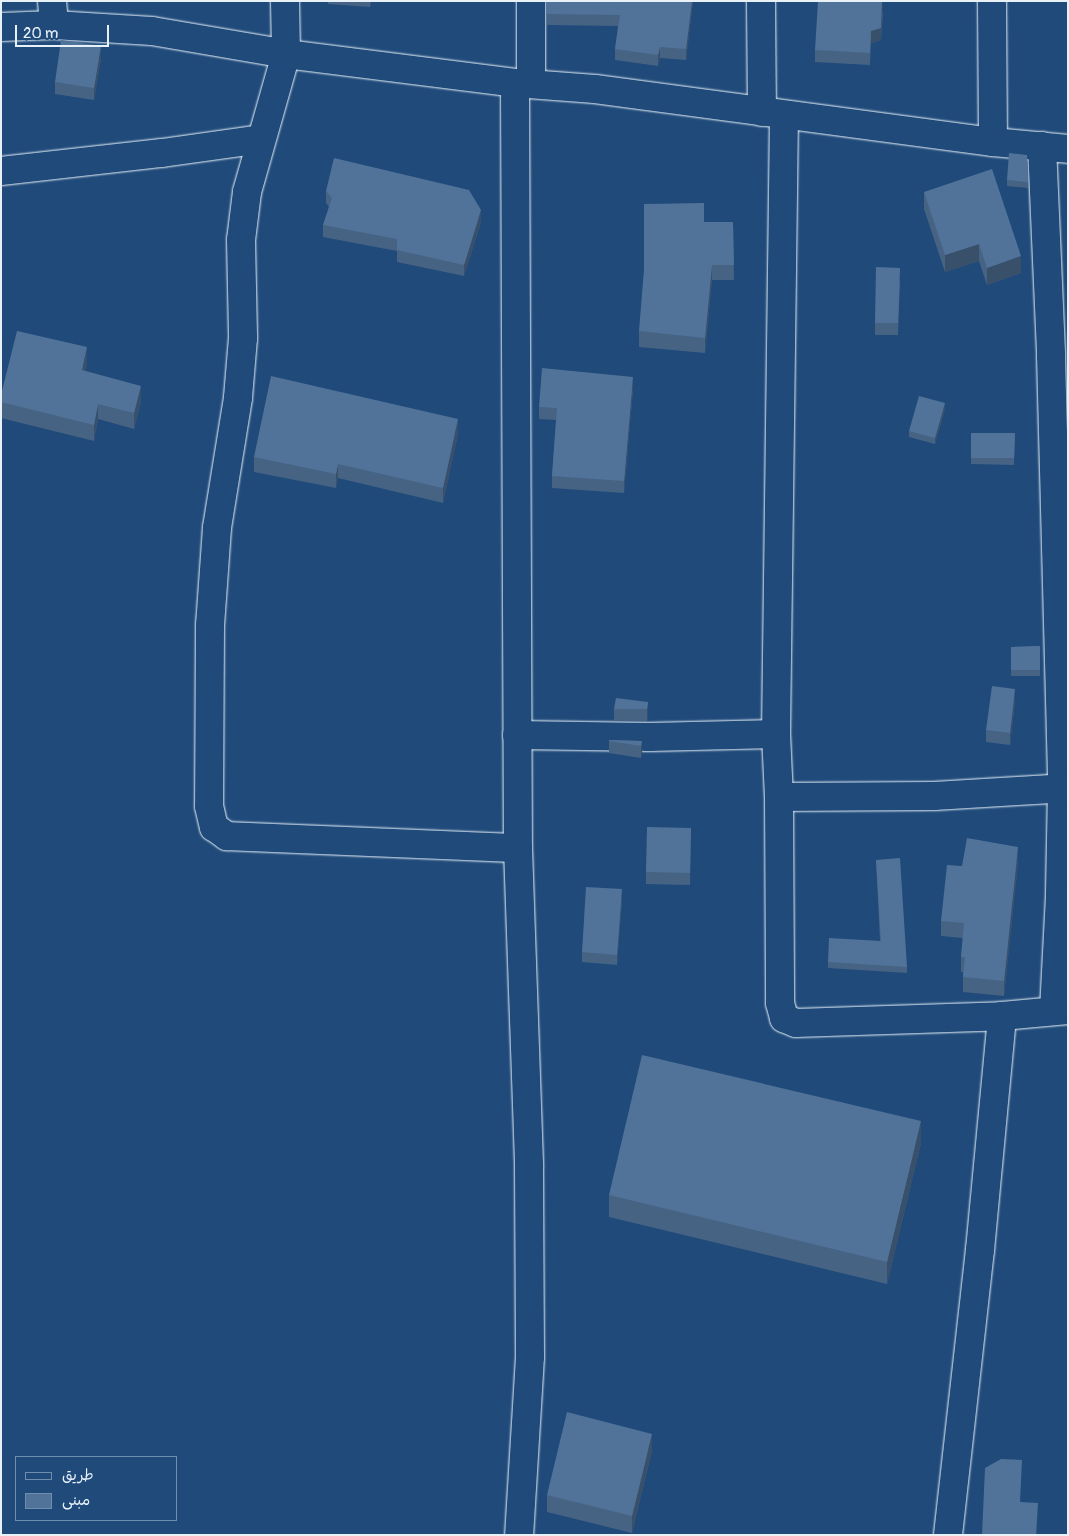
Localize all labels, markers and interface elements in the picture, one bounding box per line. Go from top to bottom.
scale bar [18,15,111,47]
text: 20 m [23,24,58,43]
legend [15,1456,178,1521]
text: طريق [62,1466,94,1485]
text: مبنى [62,1491,90,1510]

